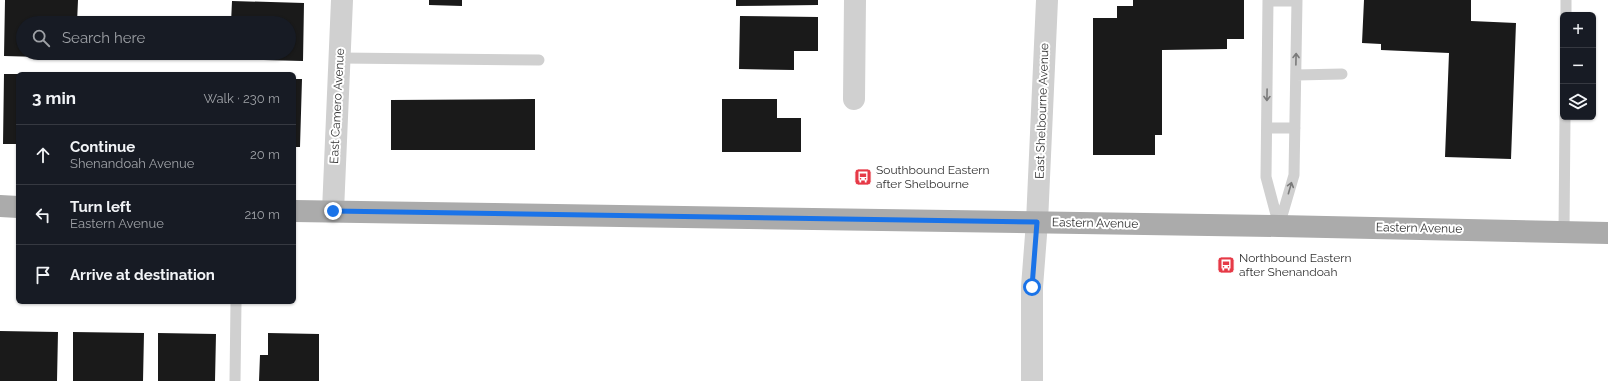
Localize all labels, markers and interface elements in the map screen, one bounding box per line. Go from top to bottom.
map controls [1560,12,1596,120]
button: + [1560,12,1596,48]
search box [16,16,296,60]
icon: search [30,27,52,49]
text: Search here [62,29,145,47]
street label: East Shelbourne Avenue [1033,43,1051,179]
street label: East Camero Avenue [327,48,347,164]
button: − [1560,48,1596,84]
one-way arrow [1292,53,1300,66]
button: layers [1560,84,1596,120]
text: 3 min [32,88,76,108]
one-way arrow [1263,88,1271,101]
text: Walk · 230 m [204,91,280,106]
text: Continue [70,138,135,156]
icon: ahead [32,144,54,166]
text: 20 m [250,147,280,162]
text: Shenandoah Avenue [70,156,194,171]
place label: Southbound Eastern after Shelbourne [876,163,990,191]
bus stop icon: Southbound Eastern after Shelbourne [853,167,873,187]
one-way arrow [1287,182,1294,195]
text: Turn left [70,198,131,216]
route end [324,202,342,220]
icon: left [32,204,54,226]
text: 210 m [244,207,280,222]
street label: Eastern Avenue [1052,215,1138,231]
text: Eastern Avenue [70,216,164,231]
street label: Eastern Avenue [1376,220,1462,236]
place label: Northbound Eastern after Shenandoah [1239,251,1352,279]
bus stop icon: Northbound Eastern after Shenandoah [1216,255,1236,275]
icon: arrive [32,264,54,286]
text: Arrive at destination [70,266,215,284]
route start [1023,278,1041,296]

